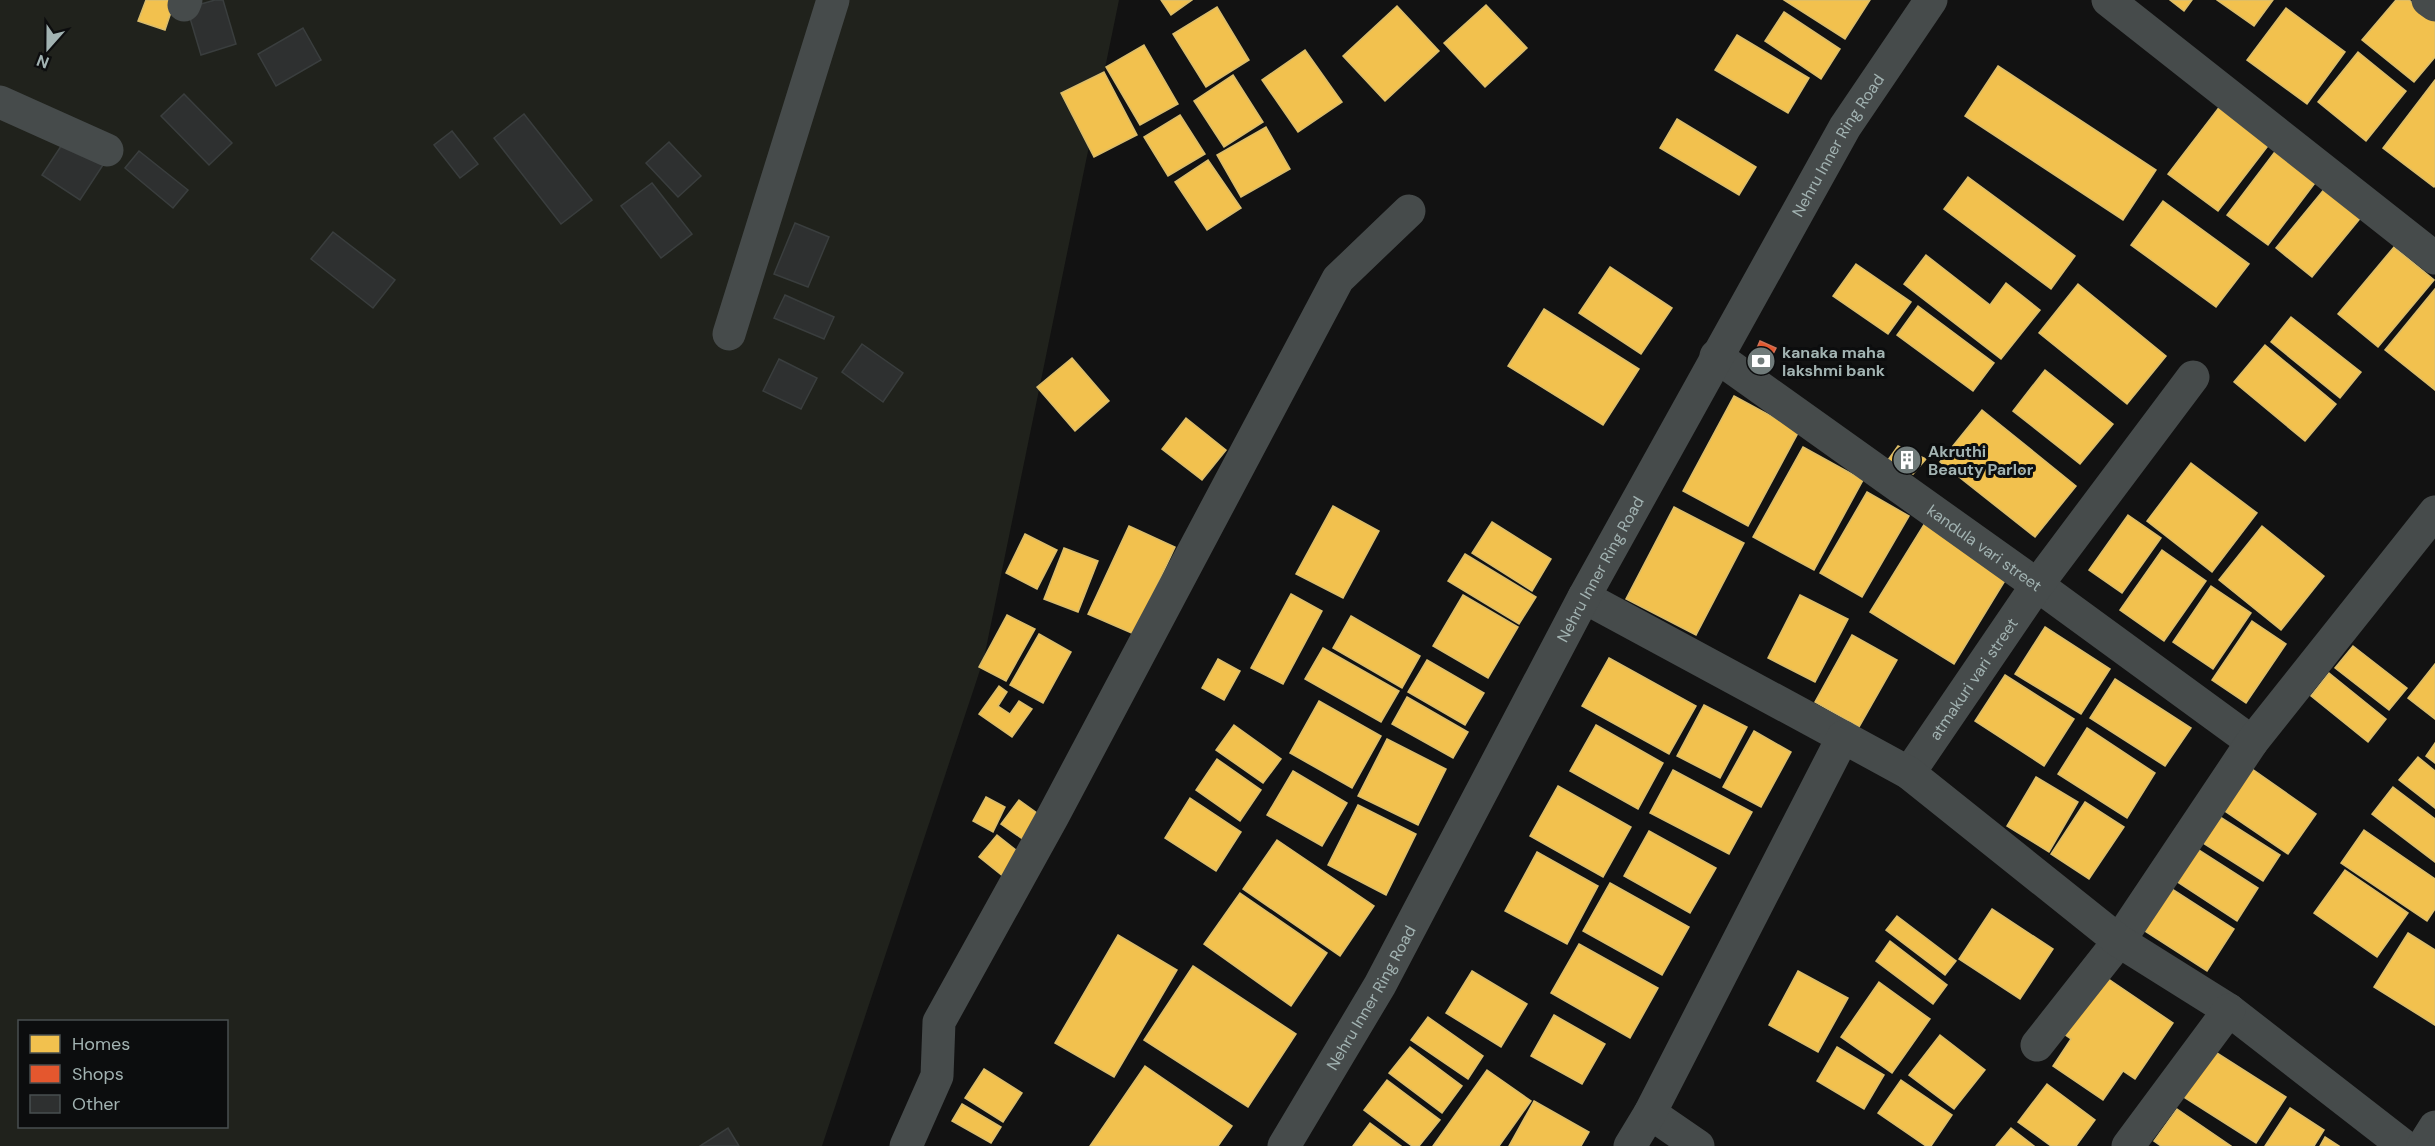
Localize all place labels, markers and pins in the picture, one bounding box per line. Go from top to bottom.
place label: kanaka maha lakshmi bank [1782,342,1886,381]
bank icon: kanaka maha lakshmi bank [1745,345,1777,377]
place label: Akruthi Beauty Parlor [1928,441,2034,480]
building icon: Akruthi Beauty Parlor [1891,444,1923,476]

